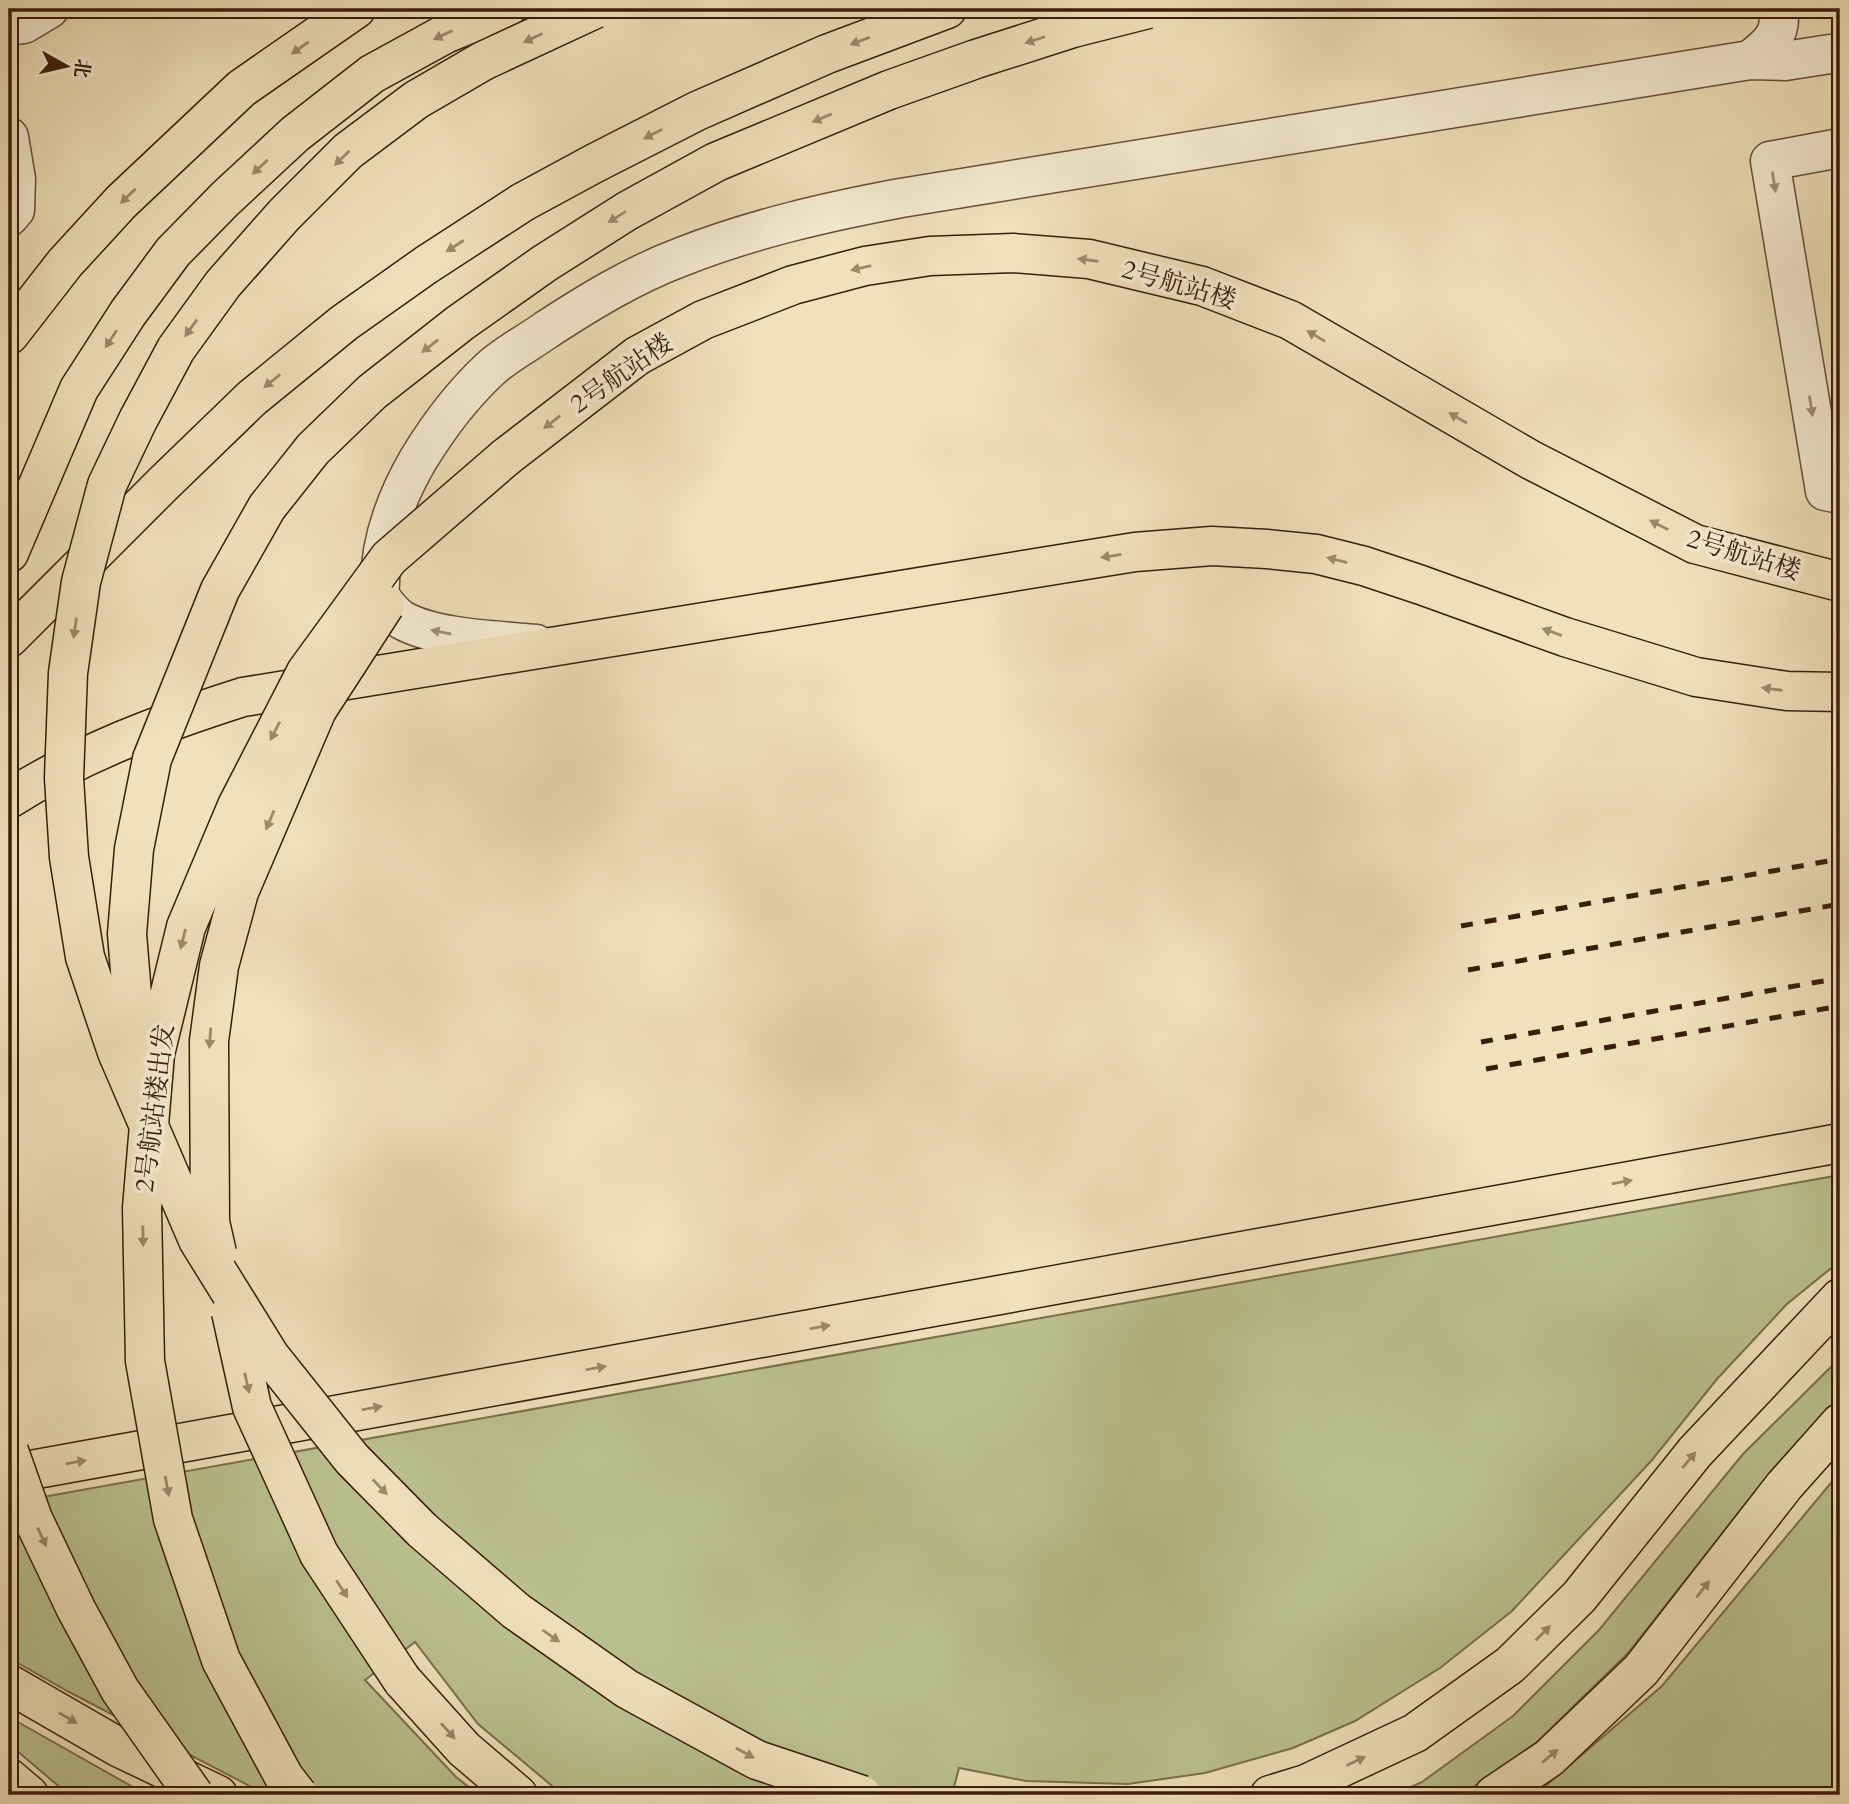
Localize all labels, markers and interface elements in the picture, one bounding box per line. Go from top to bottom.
one-way arrow [433,29,453,41]
north arrow [32,32,102,102]
one-way arrow [523,32,544,43]
one-way arrow [1025,35,1046,45]
one-way arrow [850,36,871,47]
one-way arrow [291,41,309,55]
text: 北 [68,57,96,79]
one-way arrow [811,113,832,124]
one-way arrow [643,128,663,139]
one-way arrow [333,149,350,166]
one-way arrow [252,159,269,175]
one-way arrow [1769,171,1780,193]
one-way arrow [120,187,137,203]
one-way arrow [608,211,627,224]
one-way arrow [446,240,465,253]
street label: 2号航站楼 [1118,251,1240,317]
one-way arrow [1076,254,1098,265]
one-way arrow [850,262,872,273]
one-way arrow [184,319,198,337]
street label: 2号航站楼 [563,325,679,421]
one-way arrow [105,329,118,348]
one-way arrow [1307,329,1326,342]
one-way arrow [422,339,440,354]
one-way arrow [264,373,281,388]
one-way arrow [1806,395,1817,417]
one-way arrow [1449,412,1468,424]
one-way arrow [543,414,561,428]
one-way arrow [1649,520,1669,531]
street label: 2号航站楼 [1683,521,1805,588]
one-way arrow [1100,551,1122,562]
one-way arrow [1326,554,1348,565]
one-way arrow [69,617,80,639]
one-way arrow [1542,626,1563,637]
one-way arrow [430,627,452,638]
one-way arrow [1761,684,1783,695]
one-way arrow [270,721,281,741]
one-way arrow [264,809,275,830]
one-way arrow [177,928,188,950]
street label: 2号航站楼出发 [127,1022,182,1194]
one-way arrow [205,1027,216,1049]
one-way arrow [1611,1176,1633,1187]
one-way arrow [137,1225,149,1247]
one-way arrow [809,1321,831,1332]
one-way arrow [585,1362,607,1373]
one-way arrow [242,1372,253,1394]
one-way arrow [361,1402,383,1413]
one-way arrow [1682,1451,1697,1469]
one-way arrow [65,1456,87,1467]
one-way arrow [162,1475,173,1497]
one-way arrow [371,1478,388,1495]
one-way arrow [36,1527,48,1547]
one-way arrow [335,1580,349,1598]
one-way arrow [1696,1581,1711,1599]
one-way arrow [1534,1625,1551,1642]
one-way arrow [542,1629,560,1643]
one-way arrow [58,1712,78,1724]
one-way arrow [439,1722,455,1739]
one-way arrow [736,1747,756,1759]
one-way arrow [1541,1749,1558,1764]
one-way arrow [1346,1755,1366,1767]

